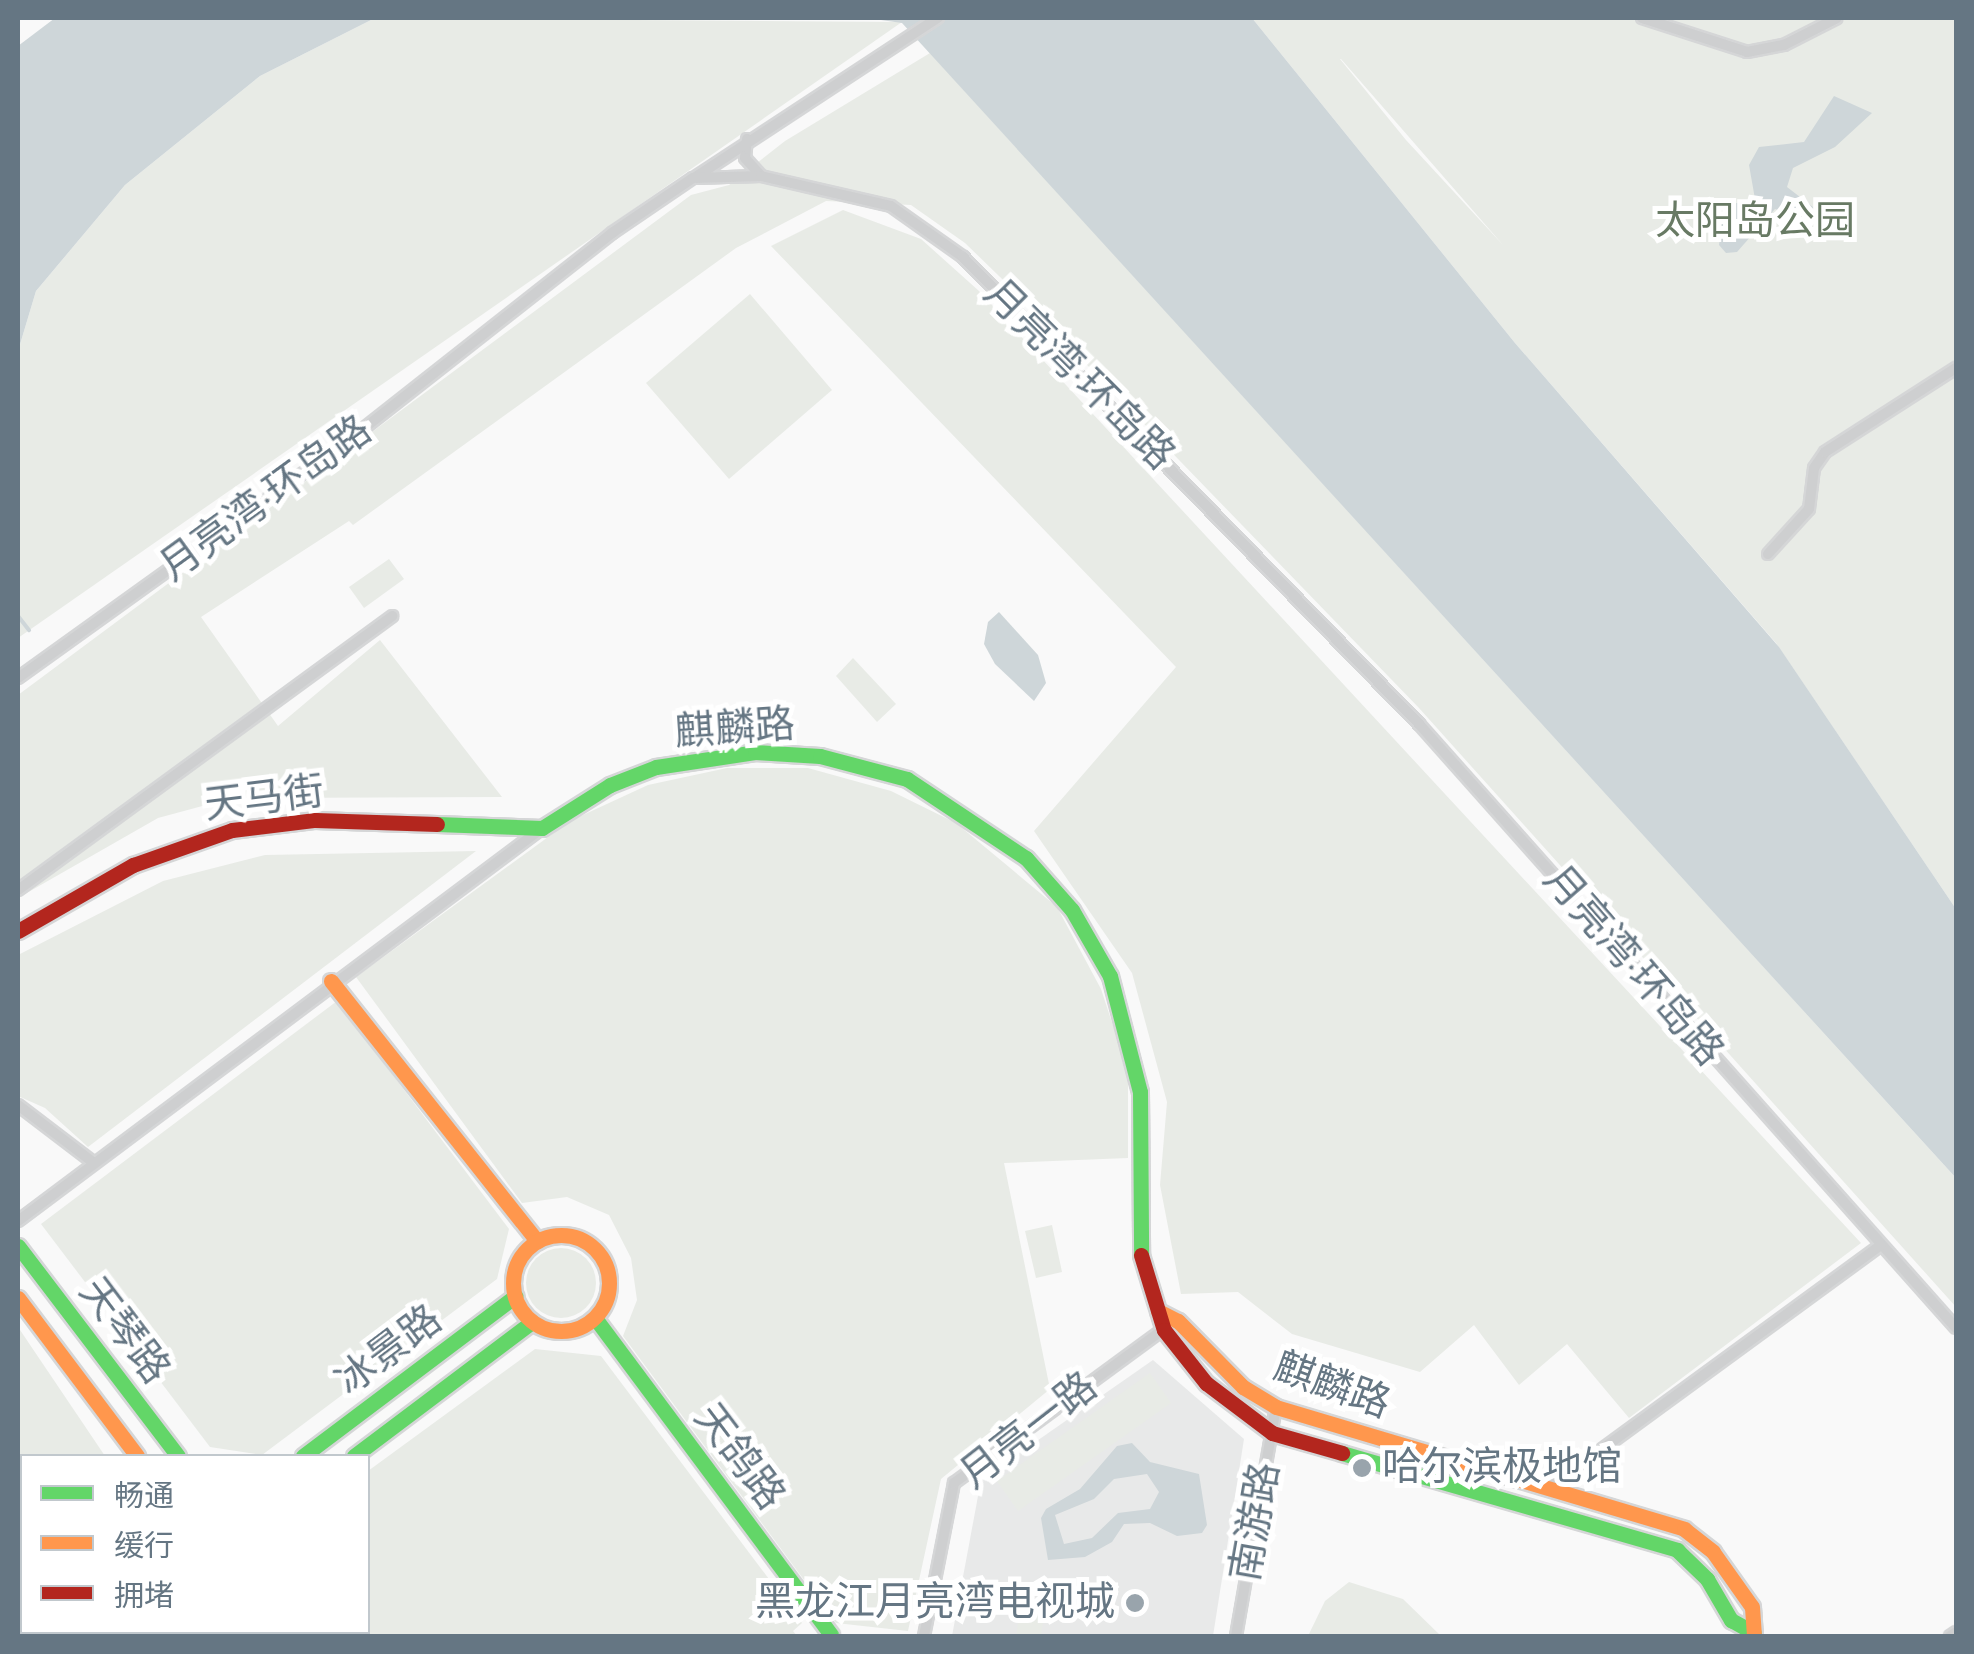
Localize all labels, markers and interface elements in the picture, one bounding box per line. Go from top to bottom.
park label: 太阳岛公园 [1655,198,1855,246]
street label: 月亮湾·环岛路 [974,270,1184,480]
street label: 月亮湾·环岛路 [151,406,381,592]
street label: 麒麟路 [673,701,797,757]
street label: 天马街 [202,768,326,830]
street label: 月亮湾·环岛路 [1533,856,1733,1076]
street label: 天琴路 [69,1269,179,1393]
street label: 冰景路 [327,1296,451,1406]
street label: 麒麟路 [1267,1343,1397,1429]
street label: 月亮一路 [951,1363,1107,1499]
street label: 天鸽路 [684,1395,794,1519]
place label: 哈尔滨极地馆 [1382,1444,1622,1492]
legend [20,1454,370,1634]
marker: 哈尔滨极地馆 [1351,1457,1373,1479]
street label: 南游路 [1222,1459,1290,1585]
text: 畅通 [114,1482,174,1512]
text: 缓行 [114,1532,174,1562]
place label: 黑龙江月亮湾电视城 [755,1579,1115,1627]
text: 拥堵 [114,1582,174,1612]
marker: 黑龙江月亮湾电视城 [1124,1592,1146,1614]

